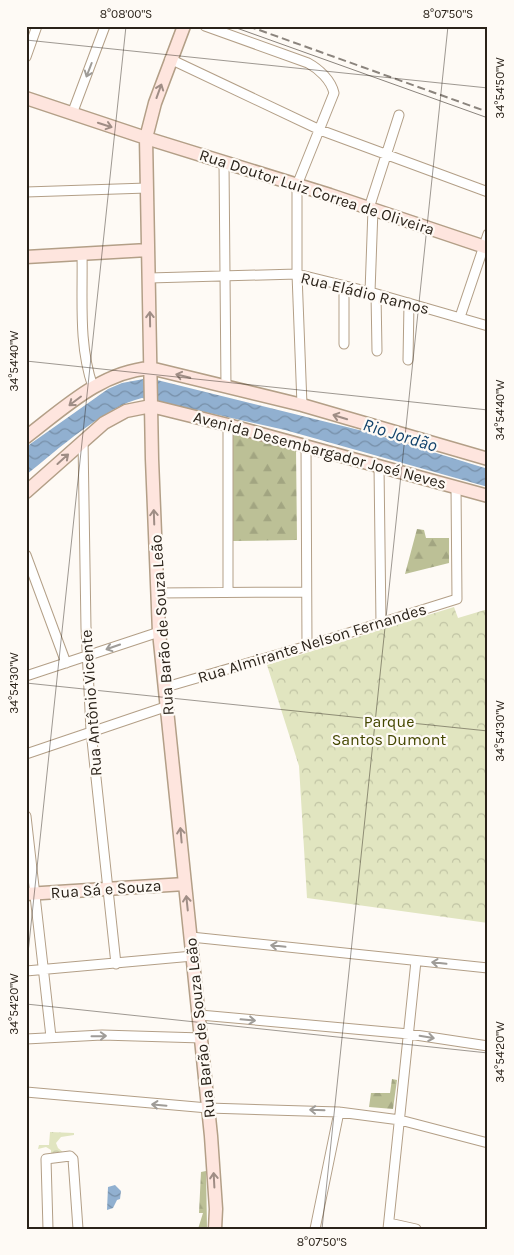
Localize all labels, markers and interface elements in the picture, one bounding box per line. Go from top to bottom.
text: 8°08'00"S [100,7,152,21]
text: 8°07'50"S [423,7,473,21]
text: 34°54'50"W [493,57,507,119]
one-way arrow [84,62,93,77]
one-way arrow [155,84,164,99]
one-way arrow [97,121,113,130]
street label: Rua Doutor Luiz Correa de Oliveira [197,145,437,239]
street label: Rua Eládio Ramos [299,268,431,318]
one-way arrow [145,312,154,328]
text: 34°54'40"W [7,330,21,392]
one-way arrow [175,371,191,380]
text: 34°54'40"W [493,379,507,441]
one-way arrow [69,395,82,406]
street label: Avenida Desembargador José Neves [192,407,448,493]
one-way arrow [332,411,348,421]
water label: Rio Jordão [360,413,440,457]
one-way arrow [56,453,69,465]
one-way arrow [150,509,159,525]
street label: Rua Barão de Souza Leão [146,534,178,716]
street label: Rua Almirante Nelson Fernandes [195,599,429,687]
street label: Rua Antônio Vicente [76,629,106,777]
one-way arrow [105,643,121,653]
text: 34°54'30"W [7,652,21,714]
text: 34°54'30"W [493,700,507,762]
park label: Parque Santos Dumont [332,712,446,749]
one-way arrow [176,828,186,844]
street label: Rua Sá e Souza [50,876,162,902]
one-way arrow [182,895,192,911]
street label: Rua Barão de Souza Leão [181,937,219,1119]
one-way arrow [270,941,286,951]
one-way arrow [432,958,448,968]
text: 34°54'20"W [7,973,21,1035]
one-way arrow [240,1015,256,1024]
text: 34°54'20"W [493,1021,507,1083]
one-way arrow [91,1031,107,1040]
one-way arrow [419,1032,435,1042]
one-way arrow [152,1100,168,1109]
one-way arrow [309,1106,325,1115]
one-way arrow [210,1172,219,1188]
text: 8°07'50"S [297,1235,347,1249]

